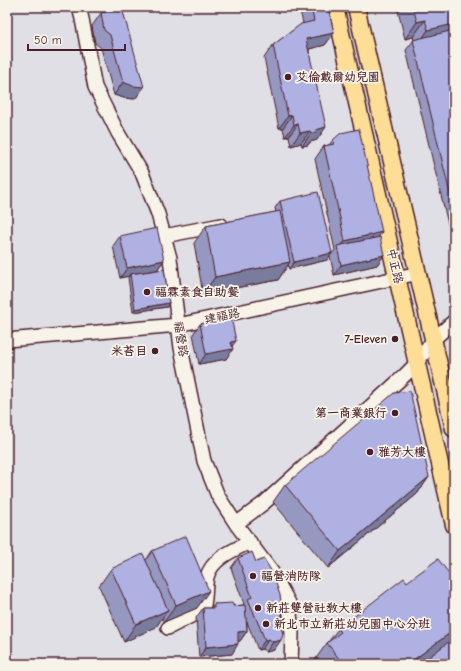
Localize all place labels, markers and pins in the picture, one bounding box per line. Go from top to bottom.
place label: 艾倫戴爾幼兒園 [296,70,380,84]
marker: 艾倫戴爾幼兒園 [283,72,293,82]
place label: 福霖素食自助餐 [155,285,239,299]
marker: 福霖素食自助餐 [142,287,152,297]
place label: 7-Eleven [345,332,387,346]
marker: 7-Eleven [390,334,400,344]
place label: 米苔目 [111,344,147,358]
marker: 米苔目 [150,346,160,356]
place label: 第一商業銀行 [315,406,387,420]
marker: 第一商業銀行 [390,408,400,418]
place label: 雅芳大樓 [378,445,426,459]
marker: 雅芳大樓 [365,447,375,457]
place label: 福營消防隊 [261,569,321,583]
marker: 福營消防隊 [248,571,258,581]
place label: 新莊雙營社教大樓 [266,601,362,615]
marker: 新莊雙營社教大樓 [253,603,263,613]
place label: 新北市立新莊幼兒園中心分班 [274,617,430,631]
marker: 新北市立新莊幼兒園中心分班 [261,619,271,629]

